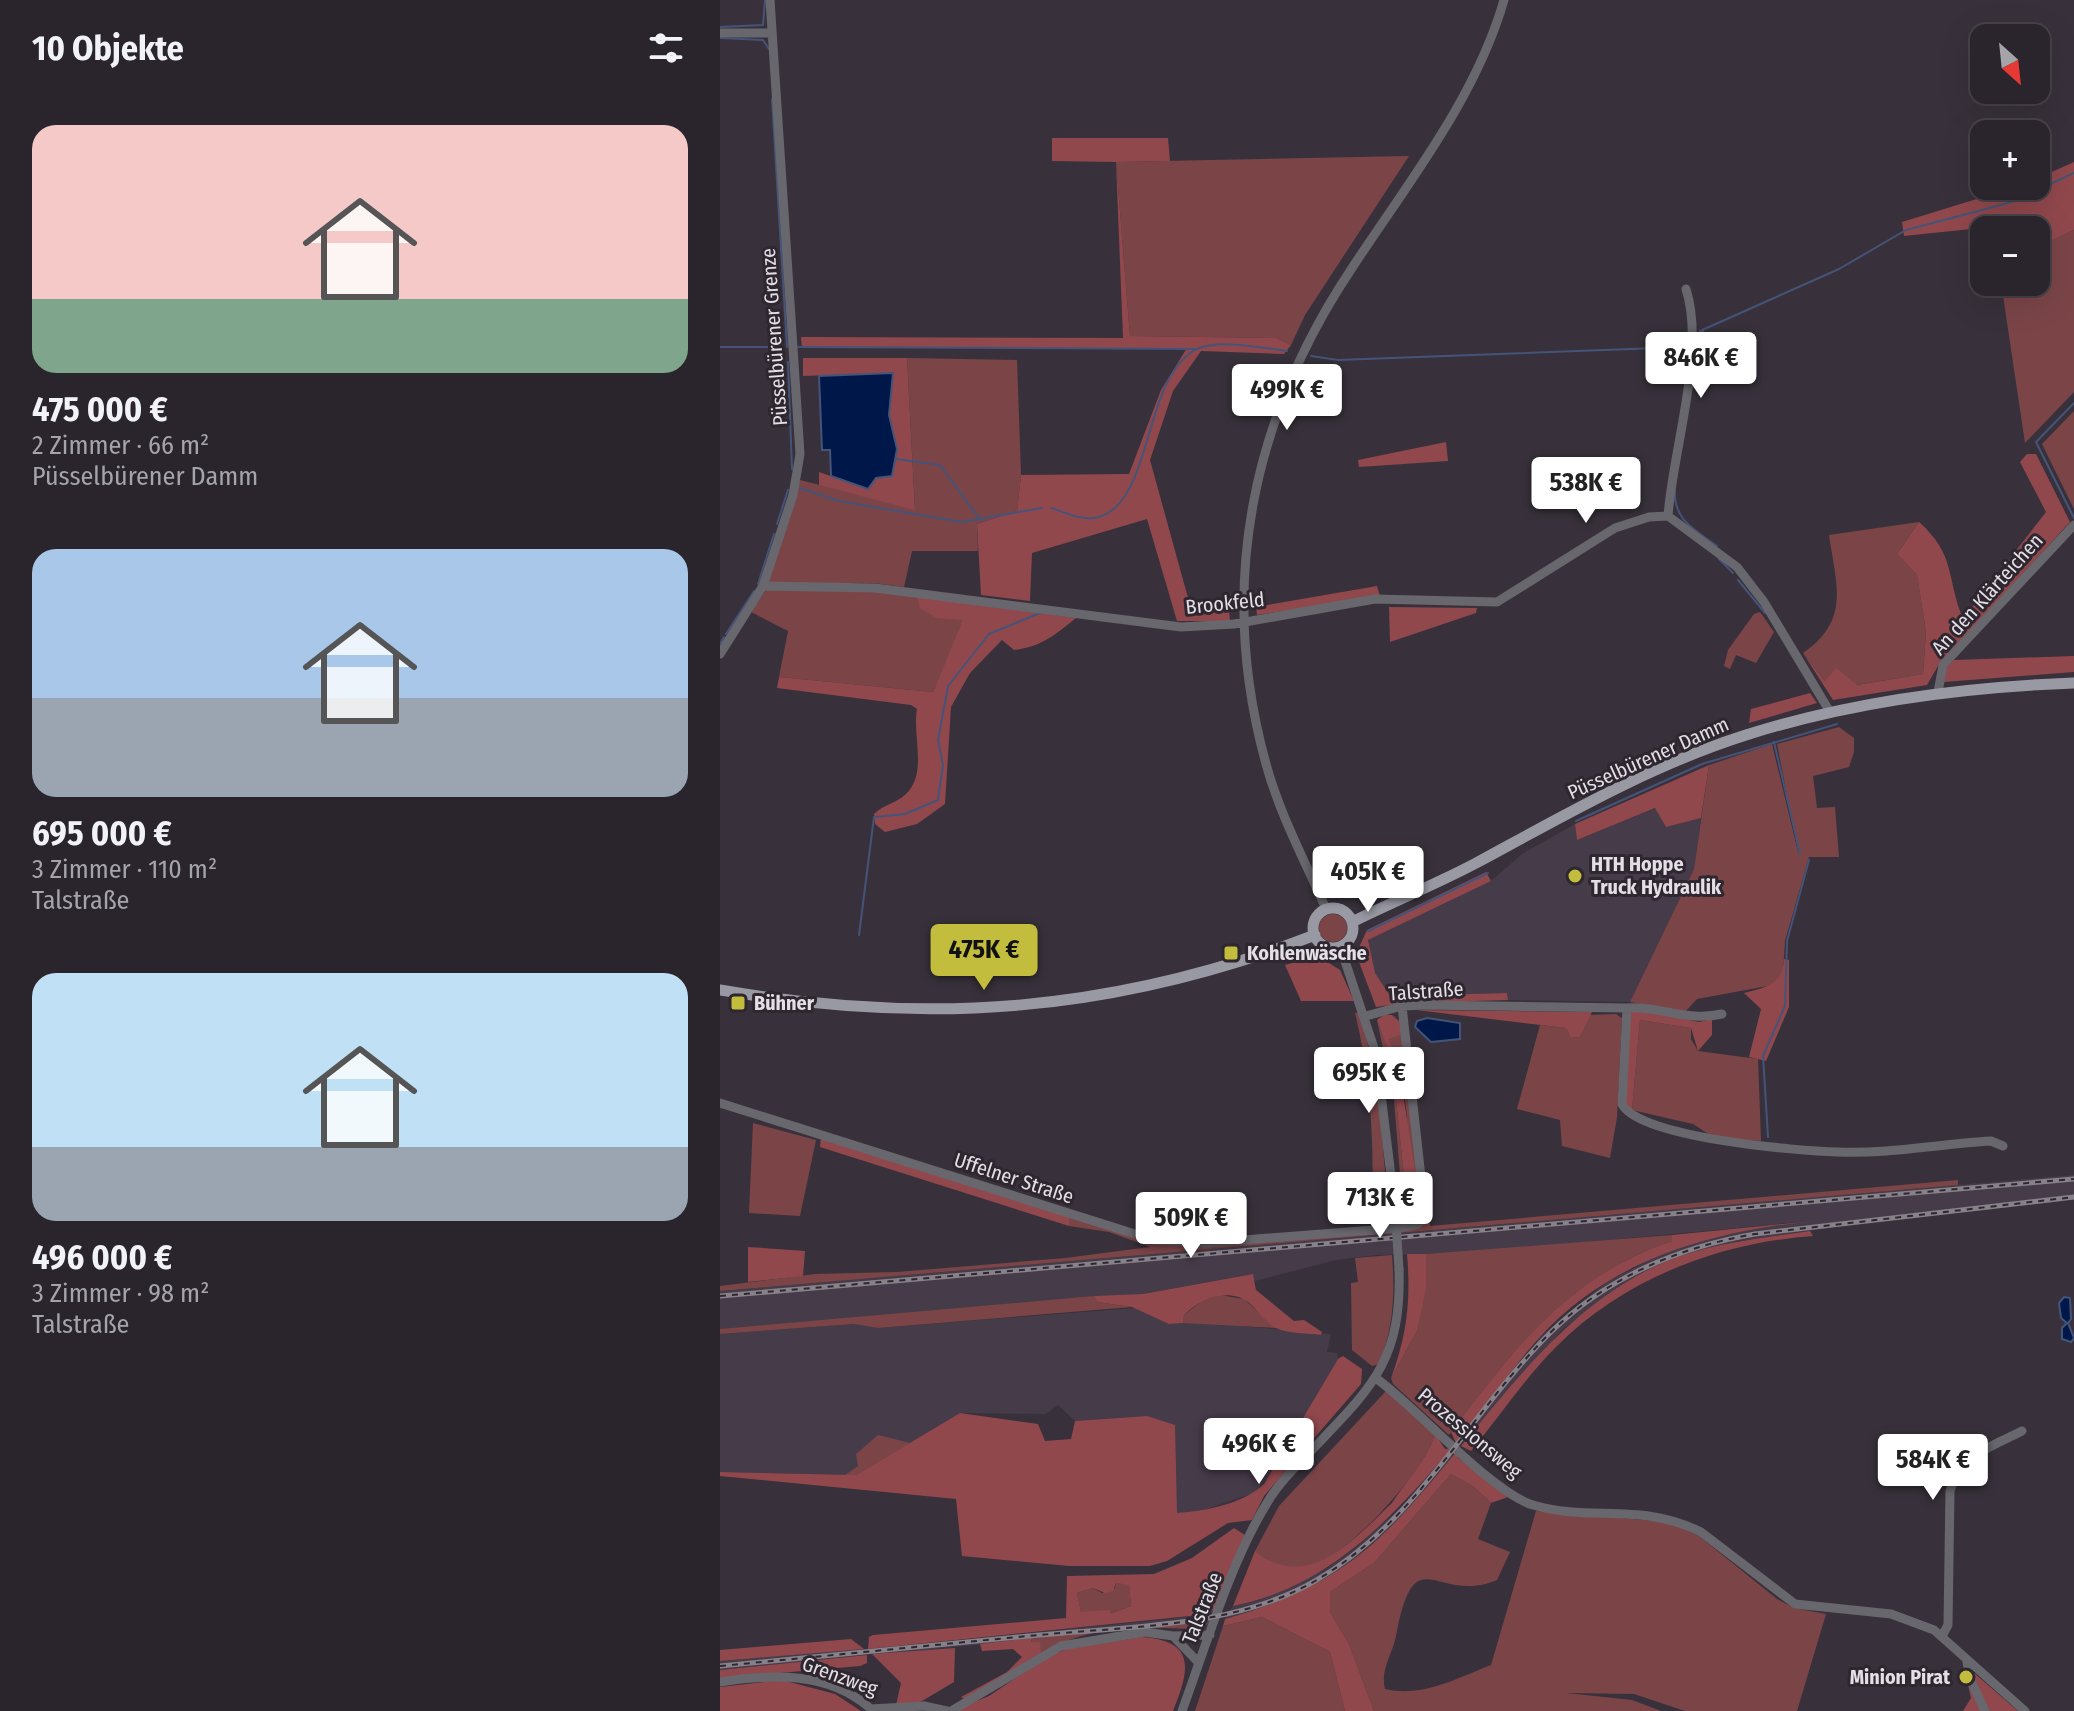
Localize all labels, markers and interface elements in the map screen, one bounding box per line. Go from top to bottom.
north arrow [1970,24,2050,104]
map controls [1970,24,2050,296]
icon: filters [644,26,688,70]
text: 10 Objekte [32,28,184,69]
button: + [1970,120,2050,200]
icon: home [288,177,432,321]
button: − [1970,216,2050,296]
street label: Püsselbürener Grenze [756,247,792,427]
pin: 846K € [1636,332,1766,400]
text: 846K € [1663,342,1739,373]
pin: 499K € [1222,364,1352,432]
text: 499K € [1250,374,1324,405]
text: 475 000 € [32,389,168,430]
text: 2 Zimmer · 66 m² [32,430,209,461]
pin: 538K € [1521,457,1651,525]
text: Püsselbürener Damm [32,461,258,492]
text: 538K € [1549,467,1623,498]
street label: An den Klärteichen [1926,528,2048,660]
street label: Brookfeld [1184,587,1266,619]
icon: home [288,601,432,745]
street label: Püsselbürener Damm [1564,712,1732,804]
text: 695 000 € [32,813,172,854]
pin: 405K € [1303,846,1433,914]
place label: HTH Hoppe Truck Hydraulik [1591,852,1722,899]
text: 3 Zimmer · 110 m² [32,854,217,885]
text: 405K € [1331,856,1405,887]
marker: HTH Hoppe Truck Hydraulik [1566,867,1584,885]
text: Talstraße [32,885,129,916]
pin: 475K € [919,924,1049,992]
text: 475K € [949,934,1019,965]
place label: Kohlenwäsche [1247,941,1367,965]
marker: Kohlenwäsche [1222,944,1240,962]
street label: Talstraße [1388,976,1464,1006]
place label: Bühner [754,991,815,1015]
marker: Bühner [729,994,747,1012]
icon: home [288,1025,432,1169]
pin: 695K € [1304,1047,1434,1115]
text: 695K € [1332,1057,1406,1088]
street label: Uffelner Straße [951,1147,1077,1209]
pin: 713K € [1315,1172,1445,1240]
text: 713K € [1346,1182,1414,1213]
pin: 509K € [1126,1192,1256,1260]
text: 509K € [1154,1202,1228,1233]
text: 496 000 € [32,1237,172,1278]
text: 3 Zimmer · 98 m² [32,1278,209,1309]
text: Talstraße [32,1309,129,1340]
street label: Prozessionsweg [1413,1383,1527,1484]
pin: 496K € [1194,1418,1324,1486]
text: 496K € [1222,1428,1296,1459]
pin: 584K € [1868,1434,1998,1502]
text: 584K € [1896,1444,1970,1475]
street label: Talstraße [1177,1569,1227,1647]
street label: Grenzweg [799,1651,882,1701]
place label: Minion Pirat [1850,1665,1951,1689]
marker: Minion Pirat [1957,1668,1975,1686]

